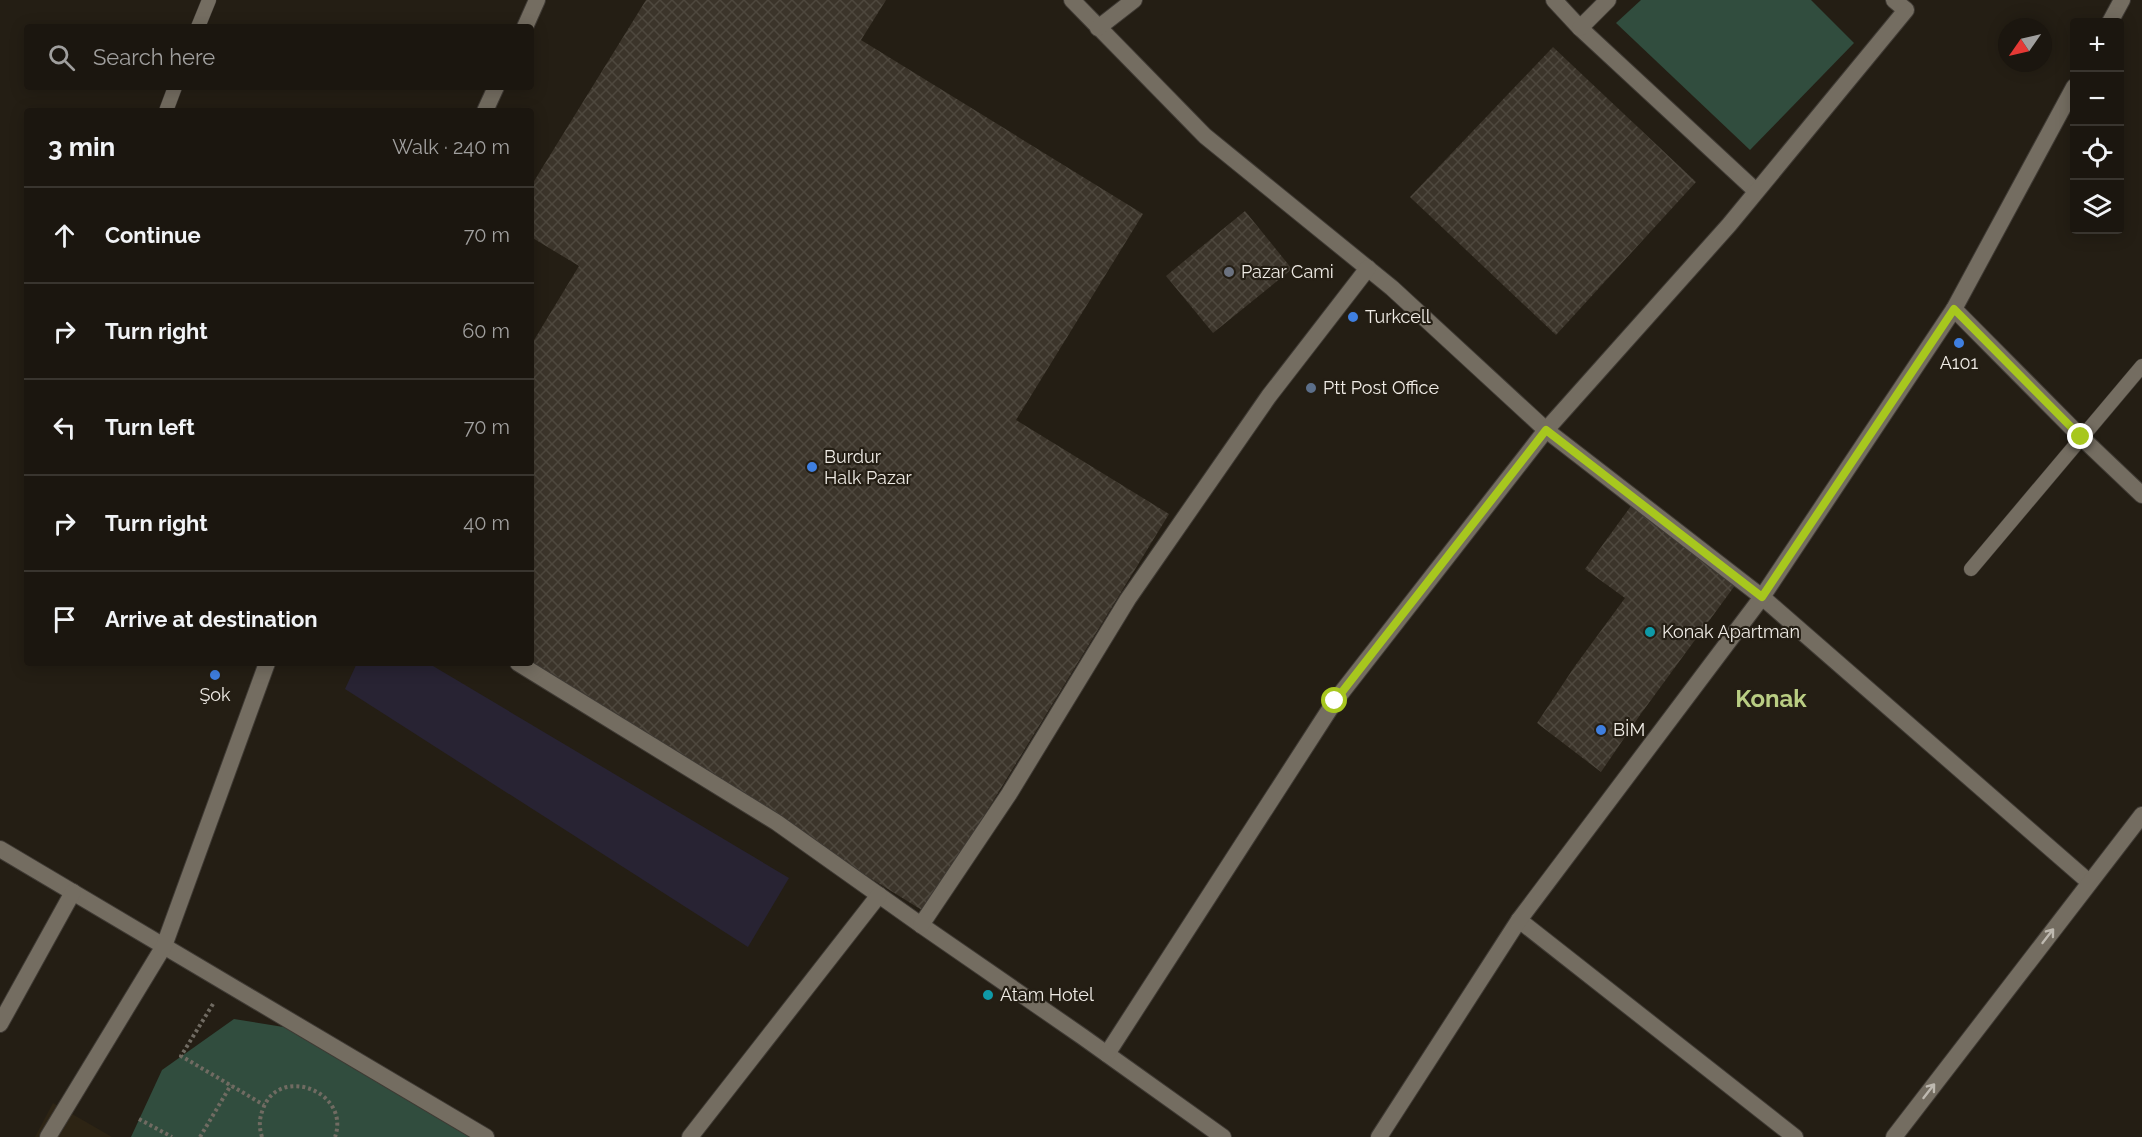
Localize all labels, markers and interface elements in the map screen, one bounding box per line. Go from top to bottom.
north arrow [1998,18,2052,72]
map controls [2070,18,2124,234]
button: + [2070,18,2124,72]
search box [24,24,534,90]
icon: search [45,41,78,74]
text: Search here [93,44,215,70]
button: − [2070,72,2124,126]
button: locate [2070,126,2124,180]
text: 3 min [48,132,115,162]
text: Walk · 240 m [392,135,510,159]
button: layers [2070,180,2124,234]
icon: ahead [48,219,81,252]
text: Continue [105,222,201,248]
text: 70 m [464,223,510,247]
place label: Pazar Cami [1241,261,1334,282]
marker: Pazar Cami [1222,265,1236,279]
place label: Turkcell [1365,306,1431,327]
marker: Turkcell [1346,310,1360,324]
icon: right [48,315,81,348]
text: Turn right [105,318,208,344]
text: 60 m [462,319,510,343]
marker: A101 [1952,336,1966,350]
place label: A101 [1940,352,1979,373]
place label: Ptt Post Office [1323,377,1439,398]
marker: Ptt Post Office [1304,381,1318,395]
icon: left [48,411,81,444]
text: Turn left [105,414,195,440]
text: 70 m [464,415,510,439]
route end [2067,423,2093,449]
place label: Burdur Halk Pazar [824,446,913,488]
marker: Burdur Halk Pazar [805,460,819,474]
icon: right [48,507,81,540]
text: Turn right [105,510,208,536]
text: 40 m [463,511,510,535]
icon: arrive [48,603,81,636]
text: Arrive at destination [105,606,318,632]
place label: Konak Apartman [1662,621,1800,642]
marker: Konak Apartman [1643,625,1657,639]
marker: Şok [208,668,222,682]
place label: Şok [199,684,231,705]
district label: Konak [1735,684,1807,713]
route start [1321,687,1347,713]
place label: BİM [1613,719,1645,740]
marker: BİM [1594,723,1608,737]
one-way arrow [2041,928,2054,944]
place label: Atam Hotel [1000,984,1094,1005]
marker: Atam Hotel [981,988,995,1002]
one-way arrow [1923,1083,1936,1099]

